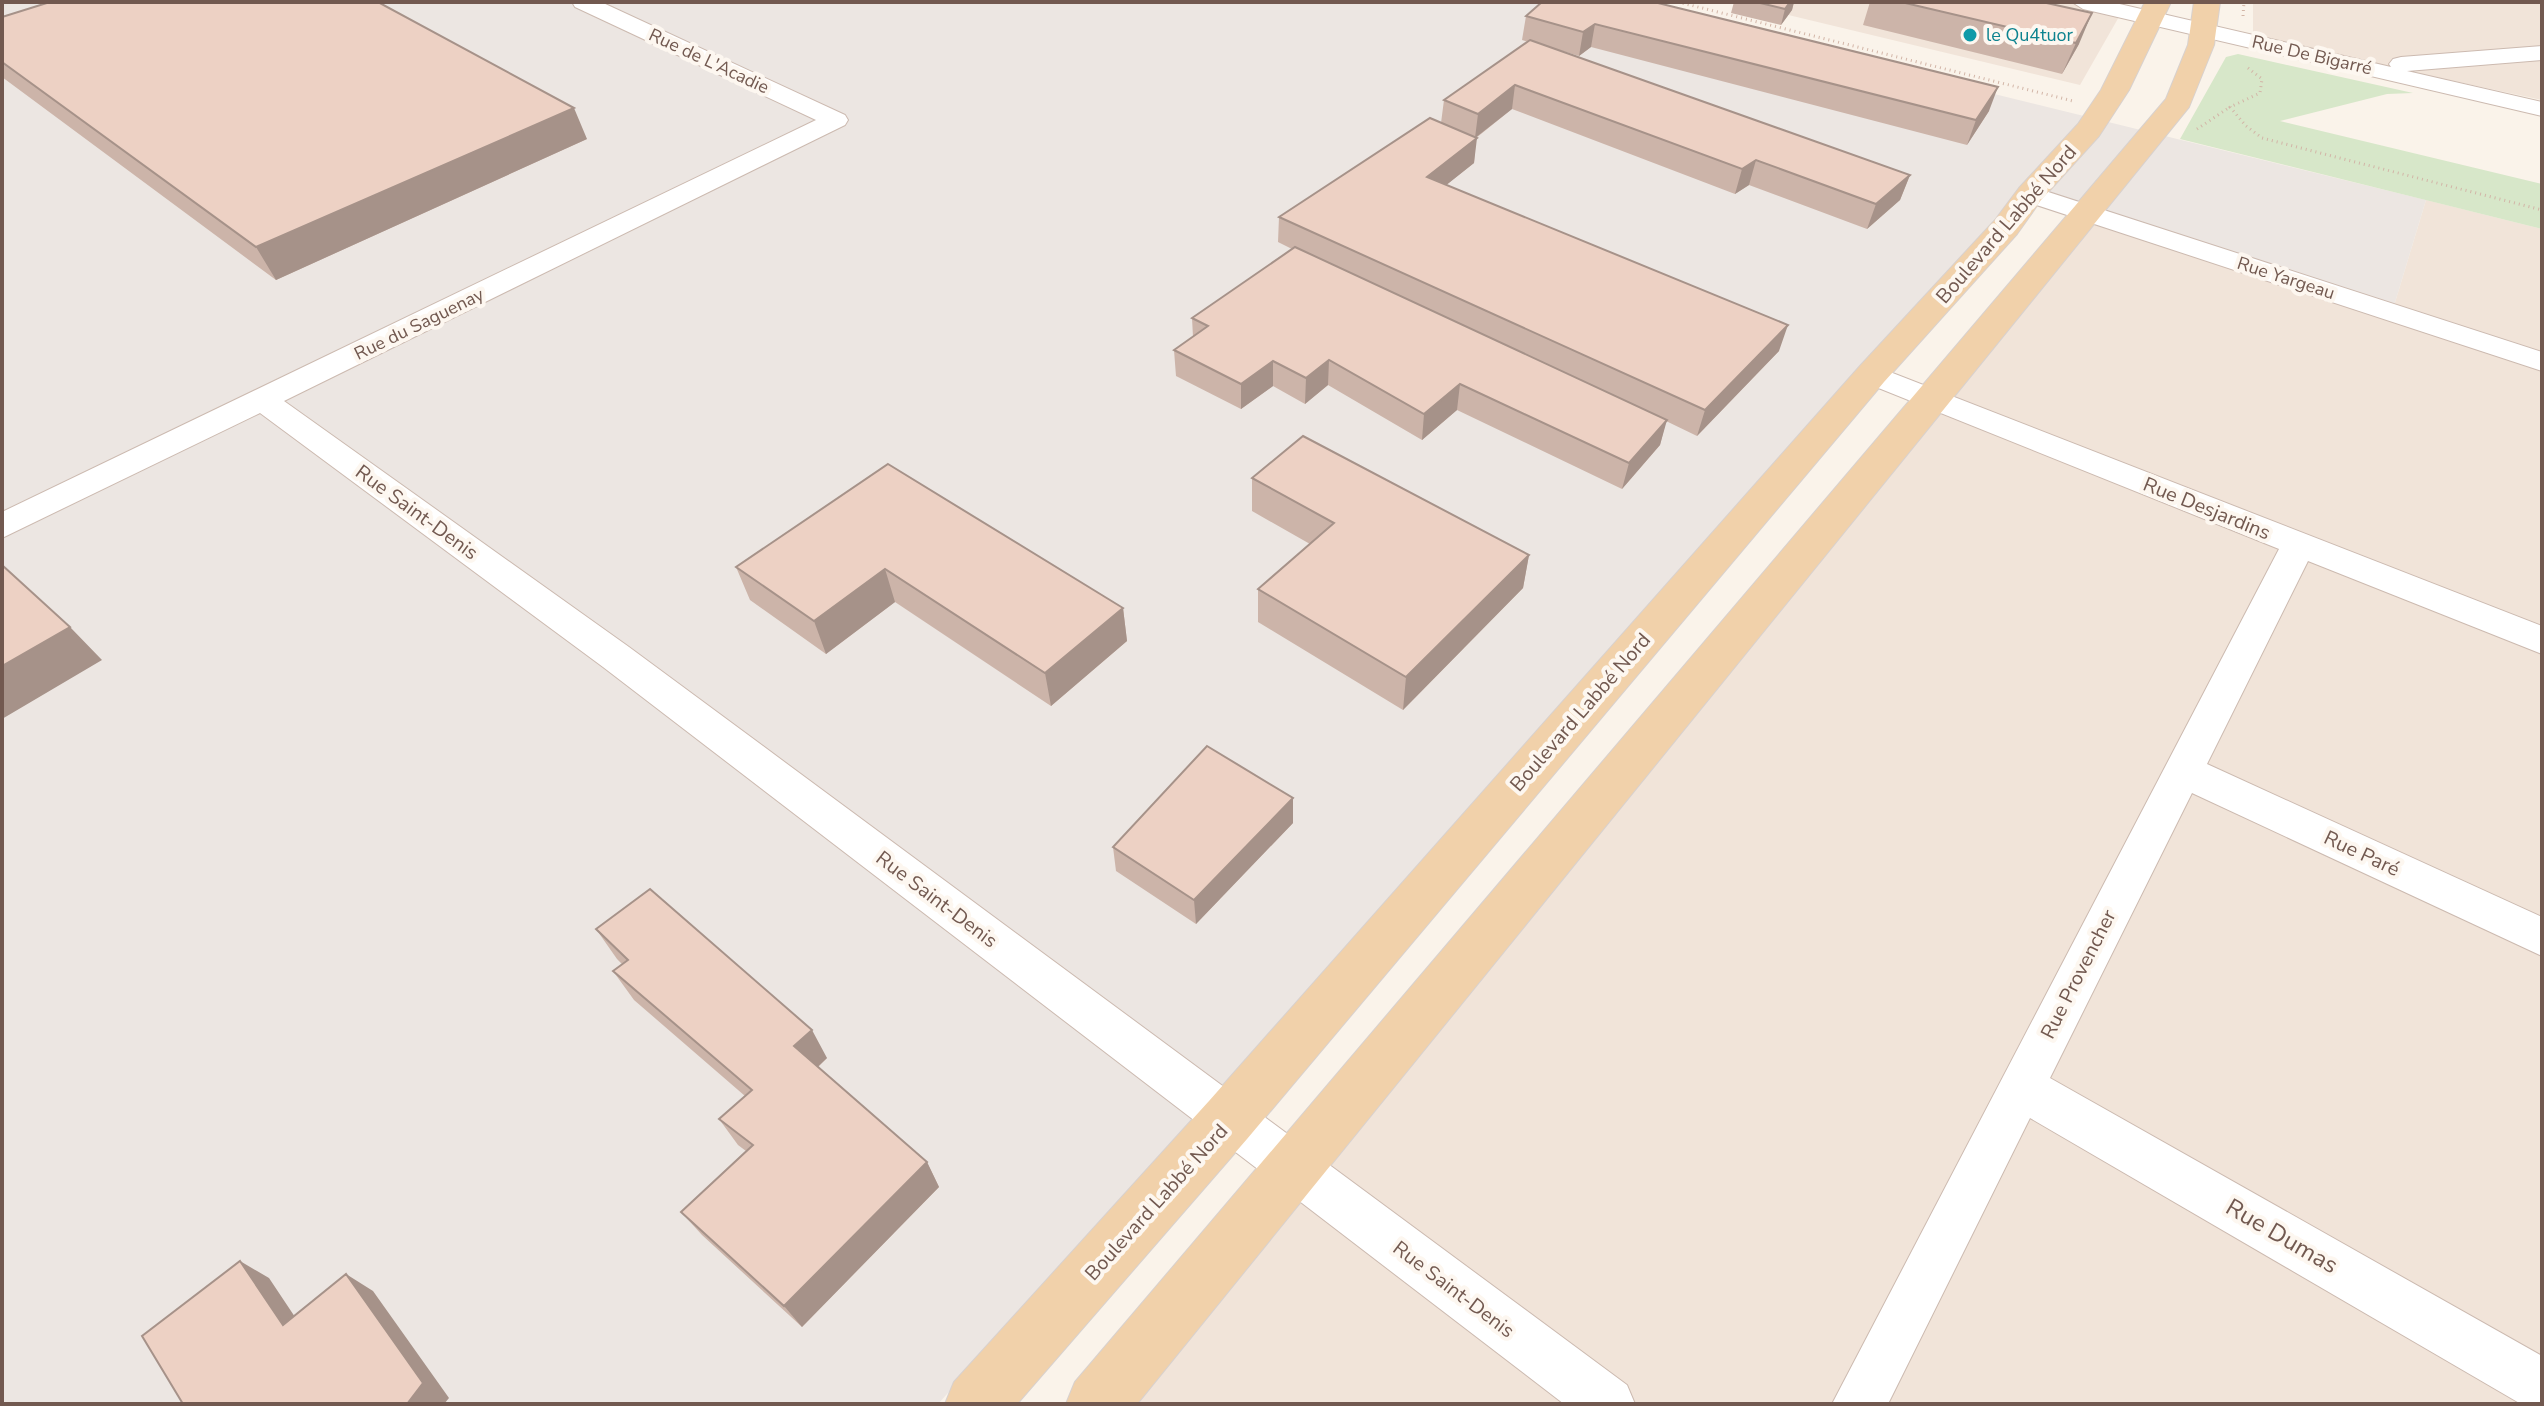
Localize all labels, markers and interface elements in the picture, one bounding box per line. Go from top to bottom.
street label: Rue de L'Acadie [645,23,773,99]
place label: le Qu4tuor [1986,23,2074,47]
marker: le Qu4tuor [1961,26,1979,44]
street label: Rue De Bigarré [2250,30,2374,80]
street label: Boulevard Labbé Nord [1930,139,2083,309]
street label: Rue Yargeau [2234,251,2338,305]
street label: Rue du Saguenay [350,282,488,366]
street label: Rue Saint-Denis [350,459,484,566]
street label: Rue Desjardins [2139,471,2275,546]
street label: Boulevard Labbé Nord [1504,627,1657,797]
street label: Rue Paré [2319,824,2404,883]
street label: Rue Saint-Denis [870,845,1003,954]
street label: Rue Provencher [2034,905,2123,1043]
street label: Boulevard Labbé Nord [1079,1118,1234,1286]
street label: Rue Dumas [2220,1191,2344,1281]
street label: Rue Saint-Denis [1387,1235,1520,1344]

